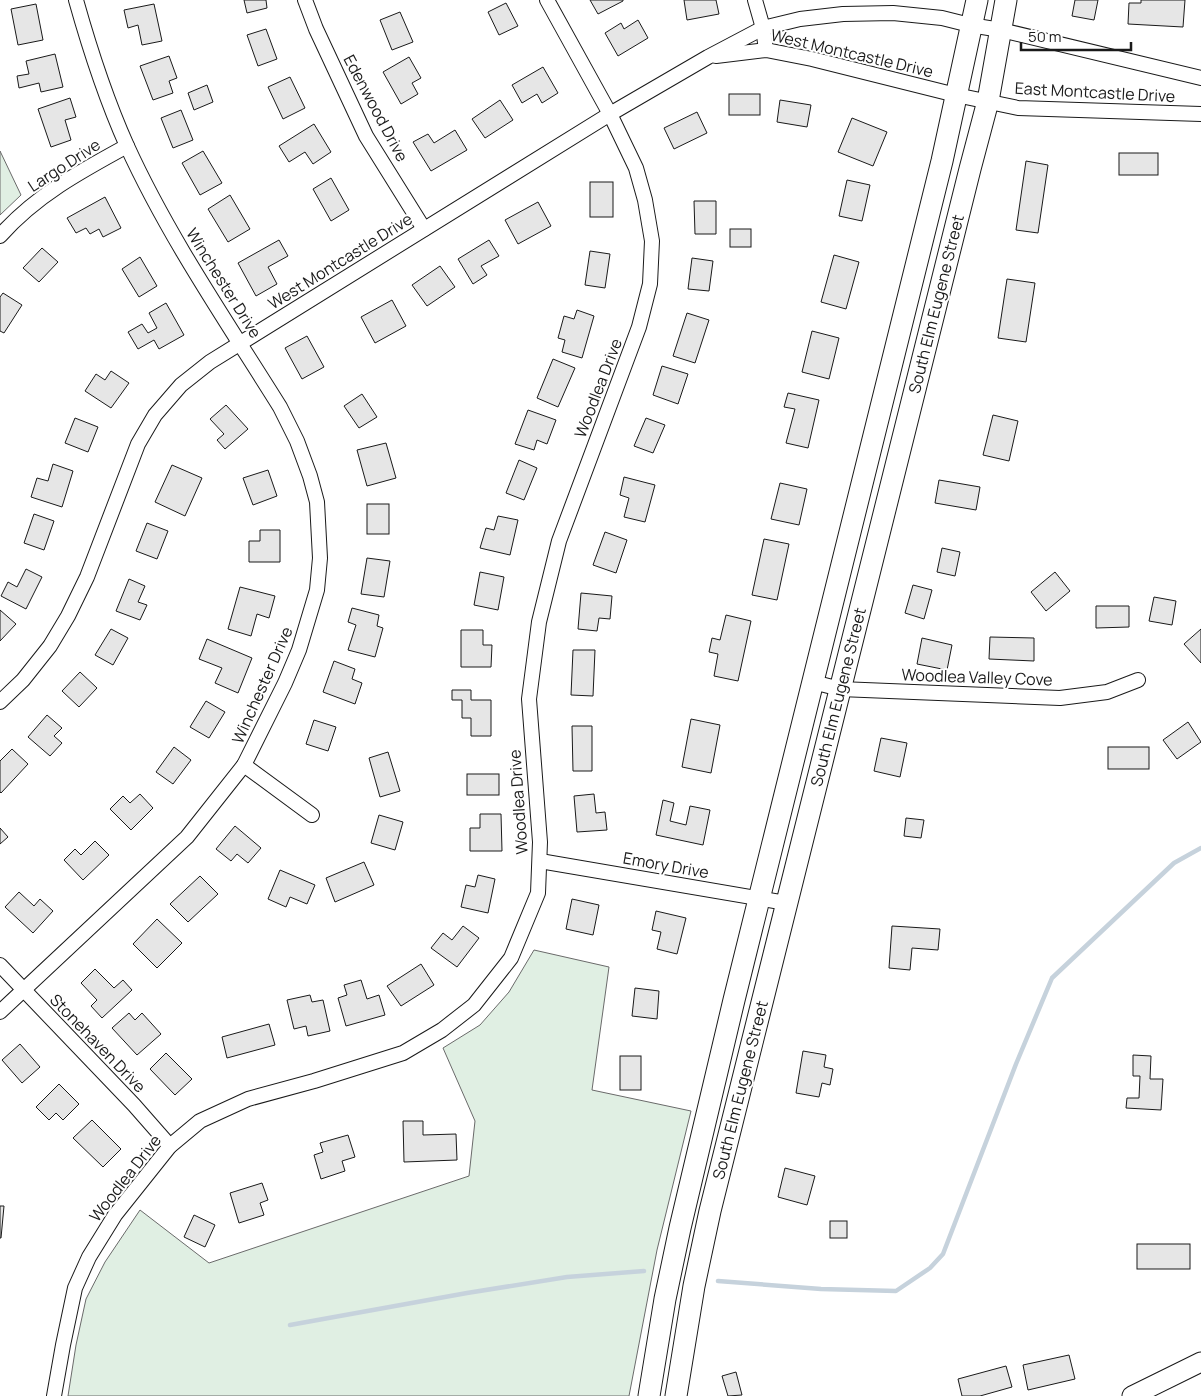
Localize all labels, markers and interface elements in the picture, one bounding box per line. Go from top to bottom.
scale bar [1021,20,1131,52]
street label: West Montcastle Drive [769,24,935,82]
text: 50 m [1028,26,1062,47]
street label: Edenwood Drive [339,51,413,165]
street label: East Montcastle Drive [1014,77,1176,107]
street label: Largo Drive [24,133,104,197]
street label: West Montcastle Drive [264,208,416,314]
street label: South Elm Eugene Street [903,212,969,396]
street label: Winchester Drive [181,224,267,342]
street label: Woodlea Drive [569,335,627,441]
street label: South Elm Eugene Street [805,605,871,789]
street label: Winchester Drive [226,623,298,747]
street label: Woodlea Valley Cove [901,663,1053,691]
street label: Woodlea Drive [503,749,533,855]
street label: Emory Drive [621,847,711,883]
street label: Stonehaven Drive [45,989,151,1097]
street label: South Elm Eugene Street [707,998,773,1182]
street label: Woodlea Drive [84,1130,166,1226]

